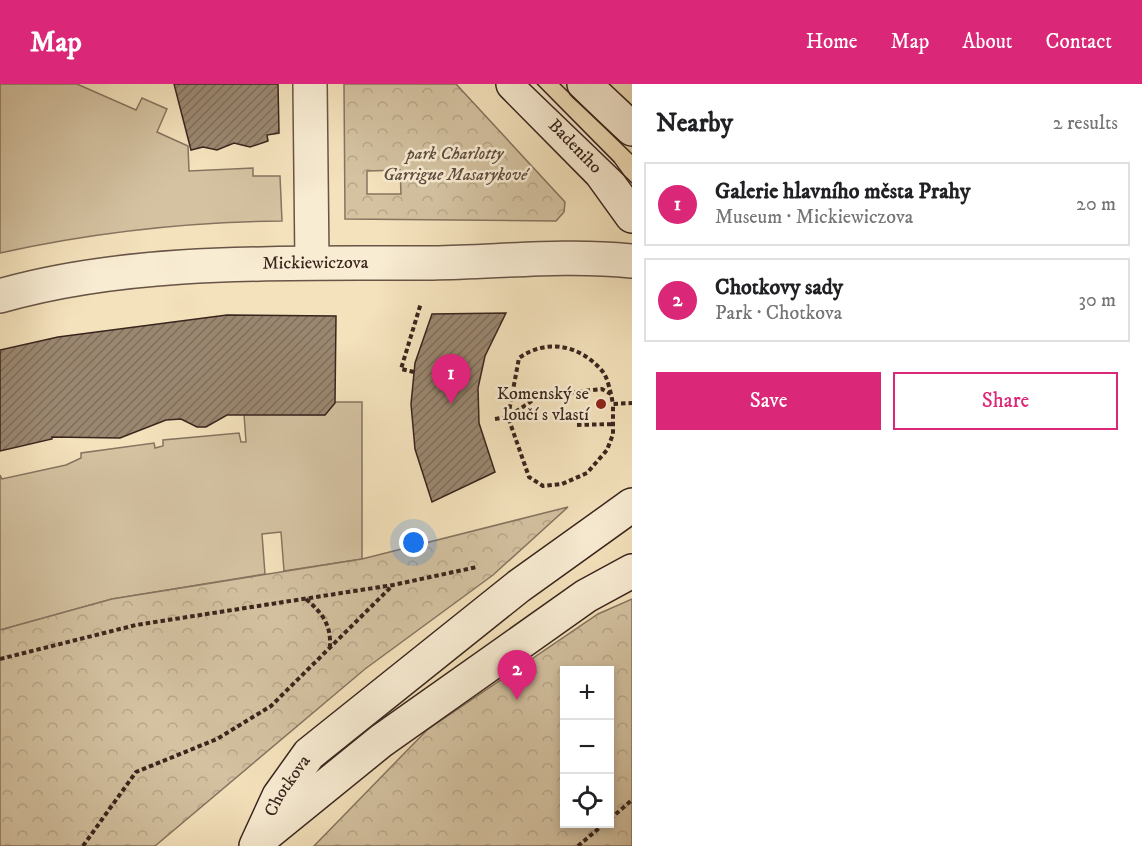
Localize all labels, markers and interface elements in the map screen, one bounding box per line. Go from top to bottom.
text: Map [30,25,82,60]
text: Home [806,29,858,55]
text: Map [891,29,929,55]
text: About [962,29,1013,55]
text: Contact [1046,29,1112,55]
text: Nearby [656,107,733,140]
text: 2 results [1053,111,1118,136]
street label: Badeniho [543,115,607,179]
park label: park Charlotty Garrigue Masarykové [383,143,530,186]
text: Galerie hlavního města Prahy [715,178,970,205]
text: 1 [674,192,681,217]
text: 20 m [1076,192,1116,217]
text: Museum · Mickiewiczova [715,205,913,230]
street label: Mickiewiczova [262,252,369,275]
text: Chotkovy sady [715,274,843,301]
text: 2 [673,288,682,313]
text: 30 m [1078,288,1116,313]
text: Park · Chotkova [715,301,842,326]
pin: 1 [432,354,470,404]
button: Save [656,372,881,430]
button: Share [893,372,1118,430]
place label: Komenský se loučí s vlastí [497,383,590,426]
marker: Komenský se loučí s vlastí [594,397,608,411]
your location [399,528,428,557]
pin: 2 [498,650,536,700]
map controls [560,666,614,828]
button: + [560,666,614,720]
button: − [560,720,614,774]
street label: Chotkova [260,751,316,820]
button: locate [560,774,614,828]

